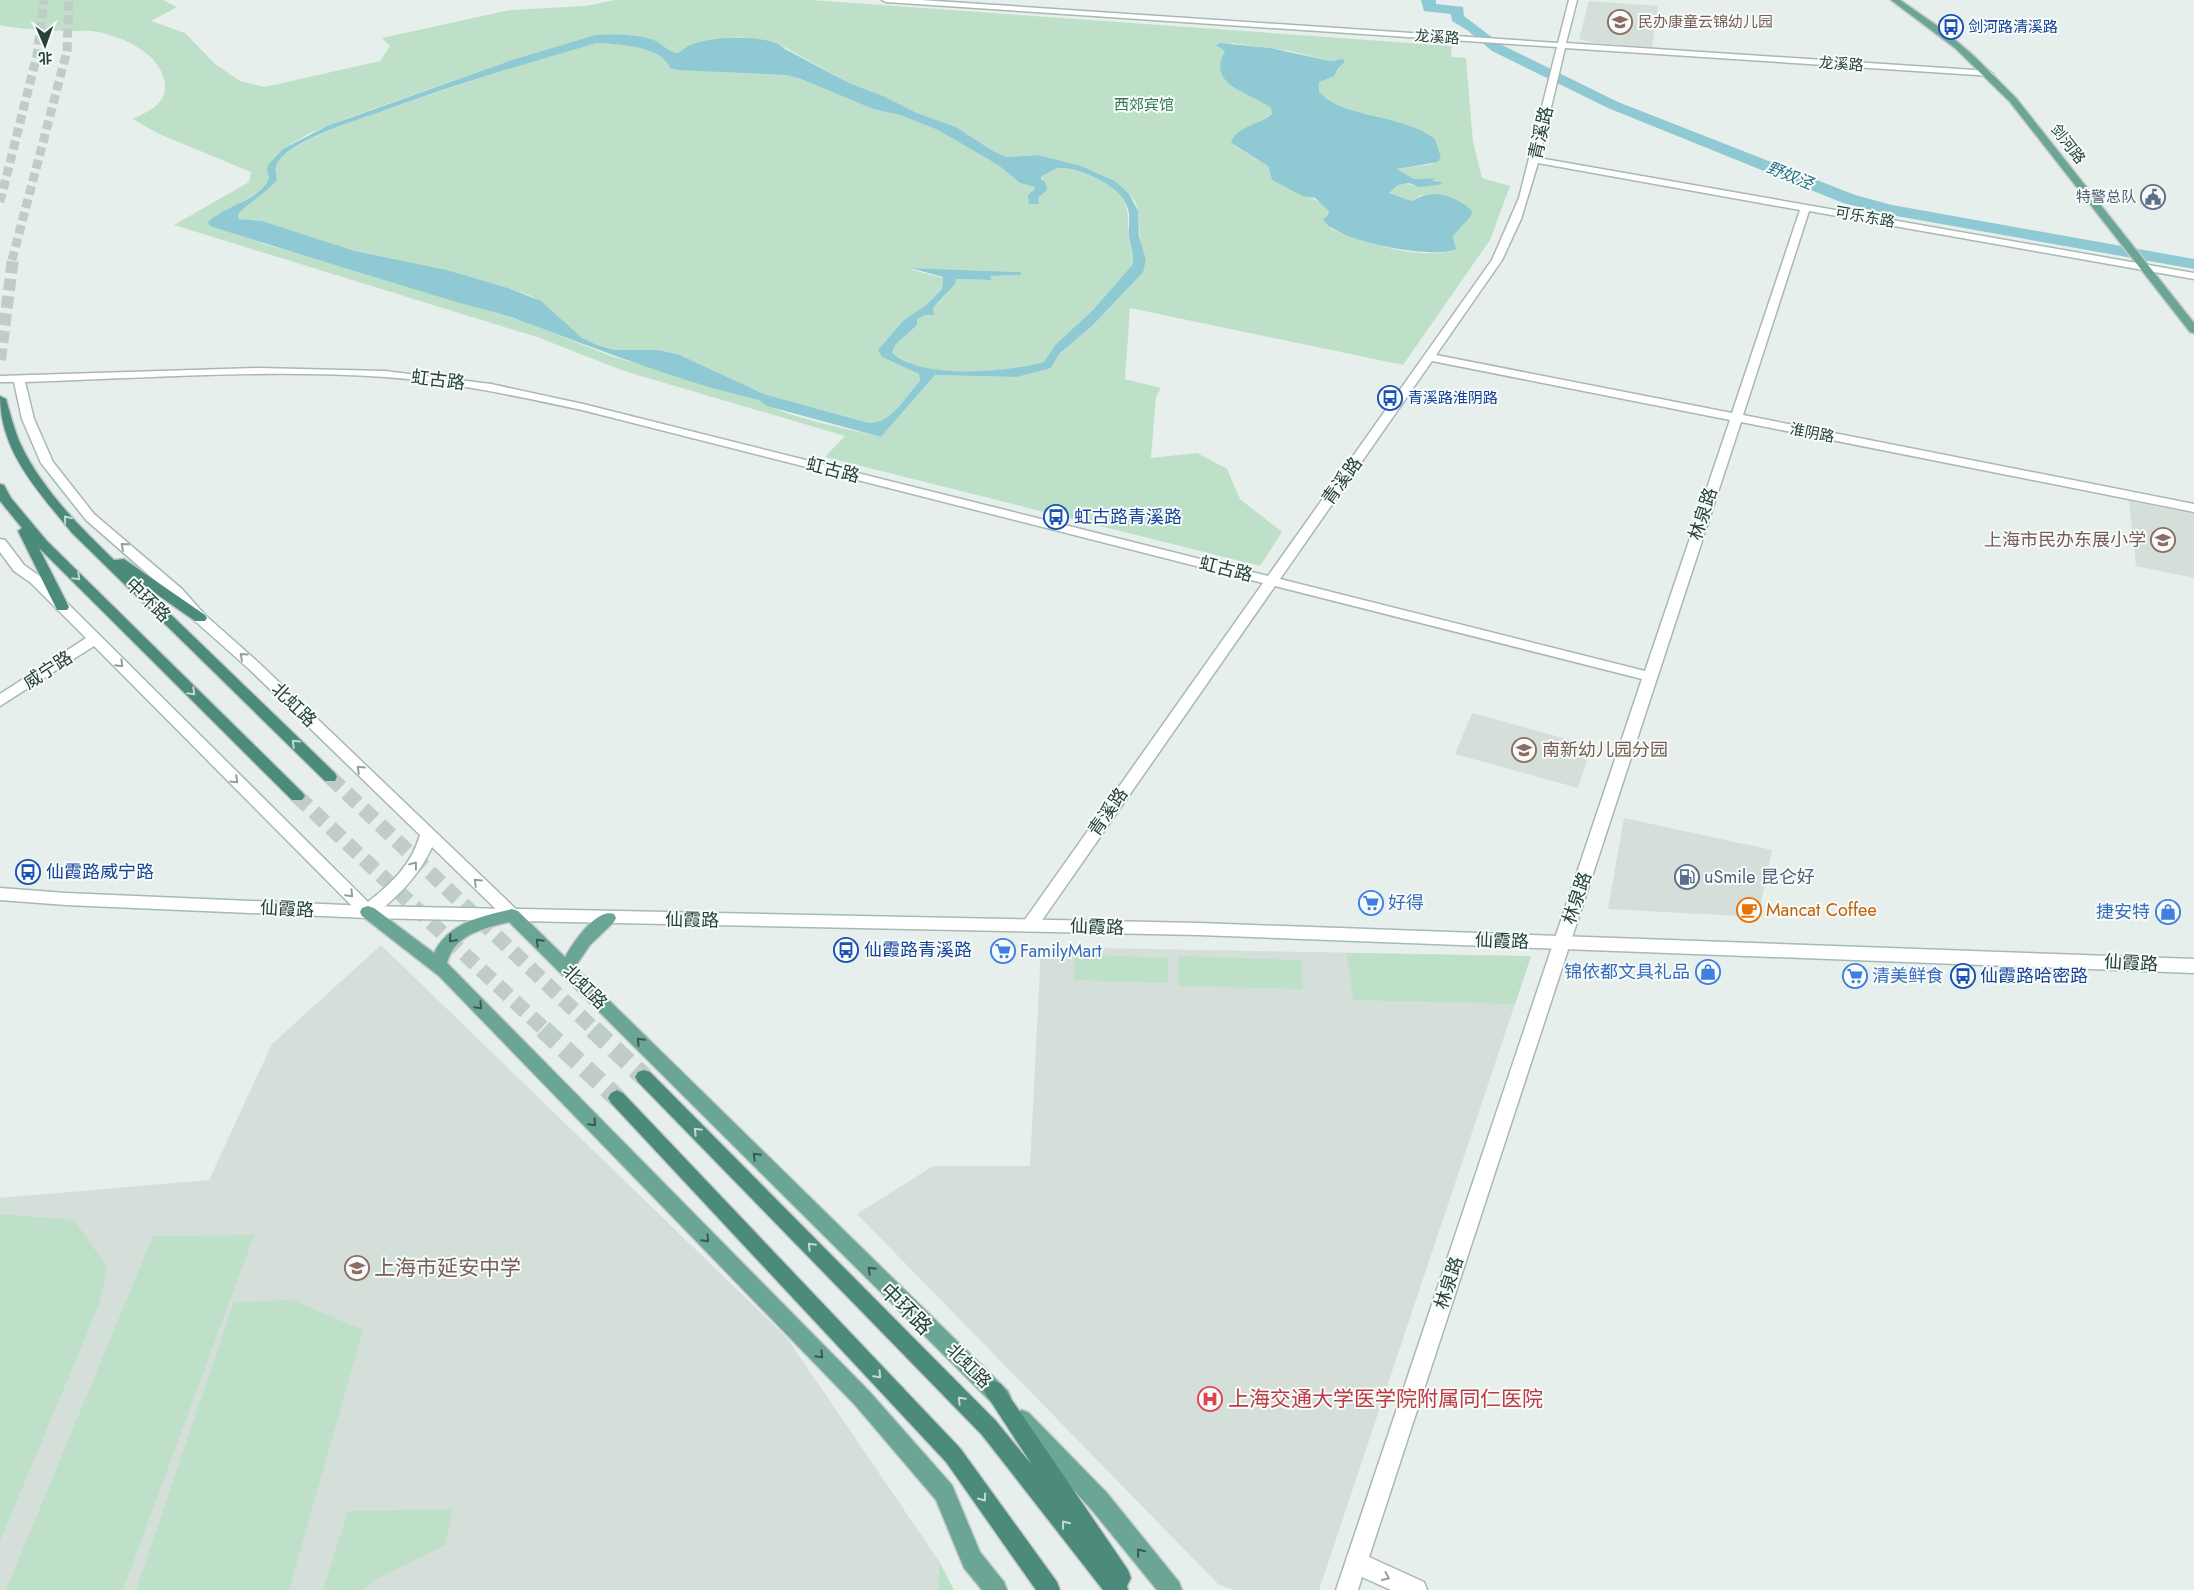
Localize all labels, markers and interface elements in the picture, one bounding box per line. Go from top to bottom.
school or university icon: 民办康童云锦幼儿园 [1607,9,1633,35]
place label: 民办康童云锦幼儿园 [1638,11,1773,33]
bus stop icon: 剑河路清溪路 [1938,14,1964,40]
place label: 剑河路清溪路 [1968,16,2058,38]
north arrow [20,20,70,70]
street label: 龙溪路 [1414,24,1460,50]
text: 北 [38,48,53,68]
street label: 龙溪路 [1818,51,1864,77]
park label: 西郊宾馆 [1114,94,1174,116]
street label: 青溪路 [1522,104,1560,162]
street label: 剑河路 [2045,119,2091,169]
water label: 野奴泾 [1763,156,1818,196]
public building icon: 特警总队 [2140,184,2166,210]
place label: 特警总队 [2076,186,2136,208]
street label: 可乐东路 [1834,201,1896,233]
street label: 虹古路 [410,364,466,396]
bus stop icon: 青溪路淮阴路 [1377,385,1403,411]
place label: 青溪路淮阴路 [1408,387,1498,409]
street label: 淮阴路 [1788,418,1836,448]
street label: 虹古路 [804,451,862,489]
street label: 青溪路 [1316,452,1368,510]
street label: 林泉路 [1682,484,1724,544]
bus stop icon: 虹古路青溪路 [1043,504,1069,530]
place label: 虹古路青溪路 [1074,504,1182,530]
one-way arrow [63,515,72,524]
place label: 上海市民办东展小学 [1984,527,2146,553]
school or university icon: 上海市民办东展小学 [2150,527,2176,553]
one-way arrow [120,543,129,552]
street label: 虹古路 [1197,550,1255,588]
one-way arrow [71,572,80,581]
street label: 中环路 [120,572,176,628]
street label: 威宁路 [18,644,78,696]
one-way arrow [240,653,249,662]
one-way arrow [115,659,124,668]
street label: 北虹路 [266,677,322,733]
one-way arrow [186,686,195,695]
school or university icon: 南新幼儿园分园 [1511,737,1537,763]
place label: 南新幼儿园分园 [1542,737,1668,763]
one-way arrow [291,740,300,749]
one-way arrow [357,766,366,775]
one-way arrow [229,774,238,783]
street label: 青溪路 [1082,782,1134,842]
bus stop icon: 仙霞路威宁路 [15,859,41,885]
place label: 仙霞路威宁路 [46,859,154,885]
one-way arrow [408,862,416,871]
fuel station icon: uSmile 昆仑好 [1674,864,1700,890]
place label: uSmile 昆仑好 [1704,864,1815,890]
street label: 林泉路 [1556,868,1598,928]
one-way arrow [474,879,483,888]
one-way arrow [345,888,354,897]
supermarket icon: 好得 [1358,890,1384,916]
place label: 好得 [1388,890,1424,916]
street label: 仙霞路 [259,895,315,923]
cafe icon: Mancat Coffee [1736,897,1762,923]
place label: Mancat Coffee [1766,897,1877,923]
place label: 捷安特 [2096,899,2150,925]
shop icon: 捷安特 [2155,899,2181,925]
street label: 仙霞路 [665,907,719,933]
street label: 仙霞路 [1070,913,1124,941]
street label: 仙霞路 [1475,927,1529,955]
one-way arrow [449,933,458,942]
bus stop icon: 仙霞路青溪路 [833,937,859,963]
place label: 仙霞路青溪路 [864,937,972,963]
supermarket icon: FamilyMart [990,938,1016,964]
place label: FamilyMart [1020,938,1102,964]
one-way arrow [536,939,545,948]
street label: 仙霞路 [2103,949,2159,977]
street label: 北虹路 [557,959,613,1015]
place label: 锦依都文具礼品 [1564,959,1690,985]
shop icon: 锦依都文具礼品 [1695,959,1721,985]
supermarket icon: 清美鲜食 [1842,963,1868,989]
place label: 清美鲜食 [1872,963,1944,989]
bus stop icon: 仙霞路哈密路 [1950,963,1976,989]
place label: 仙霞路哈密路 [1980,963,2088,989]
one-way arrow [473,1001,482,1010]
one-way arrow [637,1038,646,1047]
one-way arrow [587,1117,596,1126]
one-way arrow [694,1127,703,1136]
one-way arrow [753,1152,762,1161]
one-way arrow [700,1233,709,1242]
one-way arrow [807,1243,816,1252]
place label: 上海市延安中学 [374,1253,521,1283]
street label: 林泉路 [1428,1253,1470,1313]
school or university icon: 上海市延安中学 [344,1255,370,1281]
one-way arrow [868,1267,877,1276]
street label: 中环路 [873,1276,939,1342]
street label: 北虹路 [941,1338,997,1394]
one-way arrow [814,1349,823,1358]
one-way arrow [872,1370,881,1379]
place label: 上海交通大学医学院附属同仁医院 [1228,1384,1543,1414]
hospital icon: 上海交通大学医学院附属同仁医院 [1197,1386,1223,1412]
one-way arrow [958,1397,967,1406]
one-way arrow [977,1493,987,1502]
one-way arrow [1062,1521,1071,1530]
one-way arrow [1138,1549,1146,1558]
one-way arrow [1381,1570,1390,1581]

